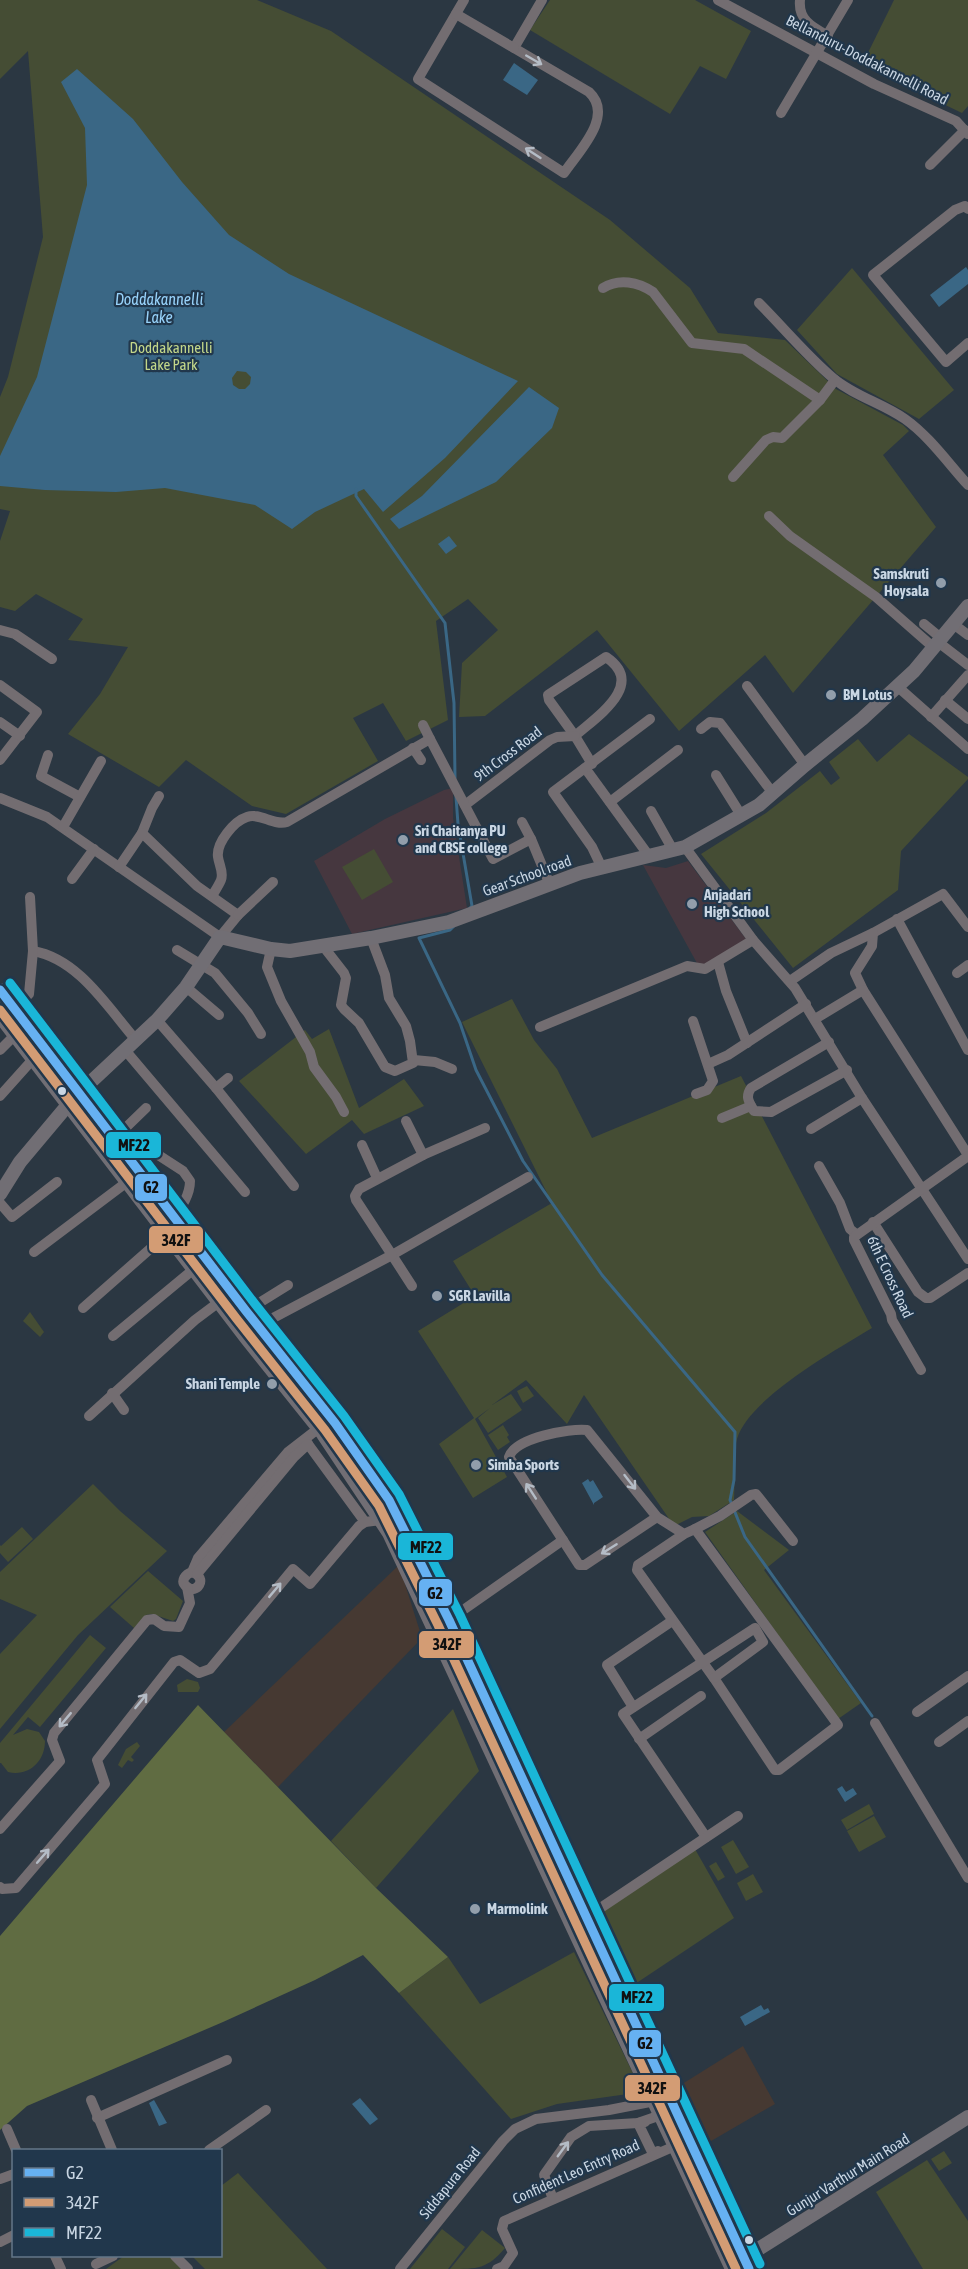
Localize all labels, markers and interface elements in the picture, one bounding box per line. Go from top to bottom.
street label: Bellanduru-Doddakannelli Road [783,11,951,108]
one-way arrow [525,55,542,67]
one-way arrow [525,147,542,159]
water label: Doddakannelli Lake [115,290,203,326]
park label: Doddakannelli Lake Park [130,339,212,373]
place label: Samskruti Hoysala [874,565,929,599]
marker: Samskruti Hoysala [934,576,948,590]
place label: BM Lotus [843,686,893,703]
marker: BM Lotus [824,688,838,702]
street label: 9th Cross Road [471,723,545,785]
place label: Sri Chaitanya PU and CBSE college [415,822,507,856]
marker: Sri Chaitanya PU and CBSE college [396,833,410,847]
street label: Gear School road [480,852,573,899]
place label: Anjadari High School [703,886,770,920]
marker: Anjadari High School [685,897,699,911]
unlabelled marker [56,1085,68,1097]
line badge: MF22 [105,1131,162,1159]
text: MF22 [118,1136,150,1154]
line badge: G2 [134,1173,168,1202]
text: G2 [143,1178,159,1196]
line badge: 342F [148,1225,204,1254]
text: 342F [161,1231,191,1249]
street label: 6th E Cross Road [864,1233,917,1321]
place label: SGR Lavilla [449,1287,510,1304]
marker: SGR Lavilla [430,1289,444,1303]
place label: Shani Temple [186,1375,260,1392]
marker: Shani Temple [265,1377,279,1391]
place label: Simba Sports [488,1456,560,1473]
marker: Simba Sports [469,1458,483,1472]
one-way arrow [624,1474,637,1490]
one-way arrow [525,1483,537,1500]
line badge: MF22 [397,1532,454,1561]
text: MF22 [410,1538,442,1556]
one-way arrow [601,1544,618,1556]
line badge: G2 [418,1578,453,1607]
one-way arrow [269,1583,282,1599]
text: G2 [427,1584,443,1602]
line badge: 342F [418,1630,475,1659]
text: 342F [432,1635,462,1653]
one-way arrow [134,1694,148,1709]
one-way arrow [58,1712,72,1727]
one-way arrow [36,1849,50,1864]
place label: Marmolink [487,1900,548,1917]
marker: Marmolink [468,1902,482,1916]
line badge: MF22 [608,1983,665,2012]
text: MF22 [621,1988,653,2006]
line badge: G2 [628,2029,662,2058]
text: G2 [637,2034,653,2052]
line badge: 342F [624,2074,681,2102]
text: 342F [637,2079,667,2097]
street label: Gunjur Varthur Main Road [783,2130,912,2219]
street label: Confident Leo Entry Road [510,2136,642,2207]
one-way arrow [557,2141,569,2157]
street label: Siddapura Road [416,2143,484,2222]
legend [12,2149,222,2257]
text: G2 [66,2162,84,2183]
text: 342F [66,2192,99,2213]
text: MF22 [66,2222,102,2243]
unlabelled marker [743,2234,755,2246]

